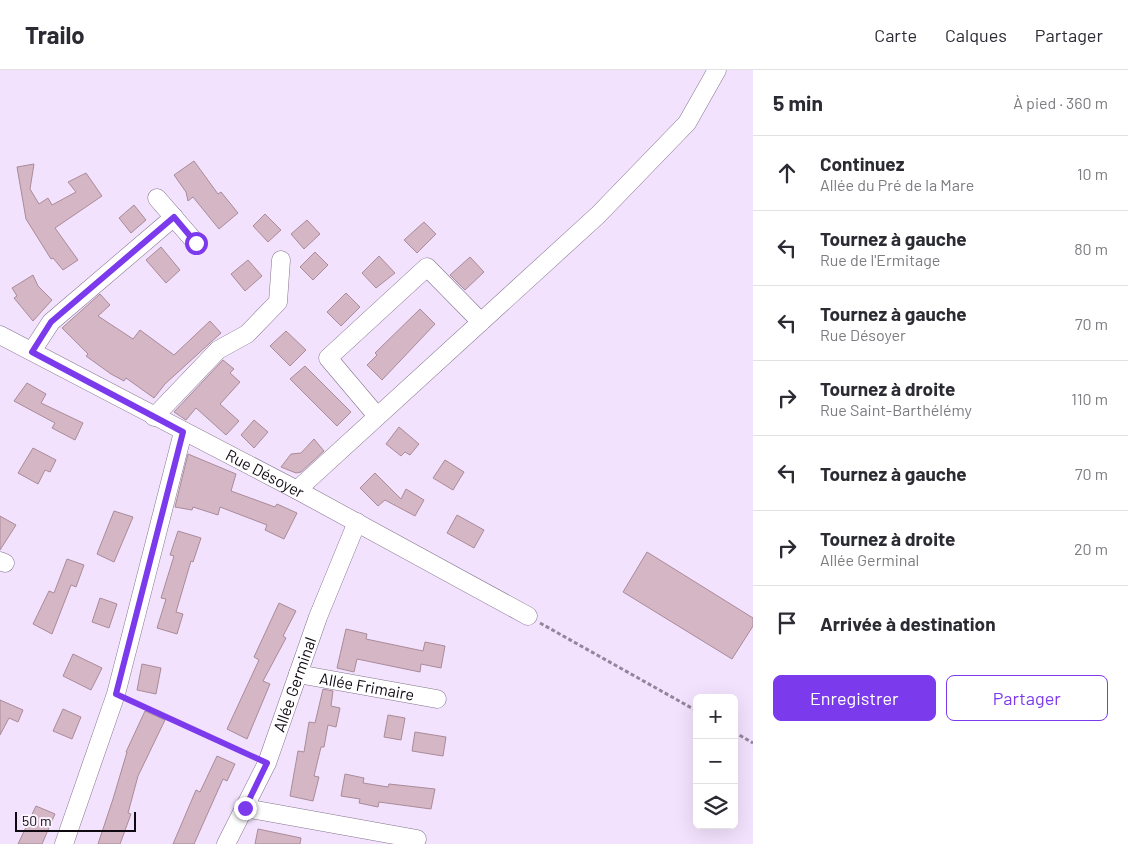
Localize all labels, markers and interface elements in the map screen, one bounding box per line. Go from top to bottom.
text: Trailo [25,20,85,49]
text: Carte [874,24,917,46]
text: Calques [945,24,1007,46]
text: Partager [1035,24,1103,46]
text: 5 min [773,90,823,115]
text: À pied · 360 m [1013,93,1108,112]
text: Continuez [820,152,904,175]
icon: ahead [773,159,801,187]
text: 10 m [1077,164,1108,183]
text: Allée du Pré de la Mare [820,175,974,194]
text: Tournez à gauche [820,227,967,250]
route start [185,232,208,255]
icon: left [773,234,801,262]
text: 80 m [1074,239,1108,258]
text: Rue de l'Ermitage [820,250,940,269]
text: Tournez à gauche [820,302,967,325]
icon: left [773,309,801,337]
text: 70 m [1075,314,1108,333]
text: Rue Désoyer [820,325,906,344]
text: Tournez à droite [820,377,956,400]
icon: right [773,384,801,412]
text: 110 m [1071,389,1108,408]
text: Rue Saint-Barthélémy [820,400,972,419]
street label: Rue Désoyer [223,445,308,501]
icon: left [773,459,801,487]
text: Tournez à gauche [820,462,967,485]
text: 70 m [1075,464,1108,483]
text: Tournez à droite [820,527,956,550]
icon: right [773,534,801,562]
text: 20 m [1074,539,1108,558]
text: Allée Germinal [820,550,919,569]
icon: arrive [773,609,801,637]
text: Arrivée à destination [820,612,996,635]
street label: Allée Germinal [269,634,319,734]
street label: Allée Frimaire [318,668,416,704]
button: Enregistrer [773,675,936,721]
button: Partager [946,675,1108,721]
map controls [693,694,738,829]
button: + [693,694,738,739]
button: − [693,739,738,784]
button: layers [693,784,738,829]
route end [234,797,257,820]
scale bar [15,809,136,832]
text: 50 m [22,812,51,829]

